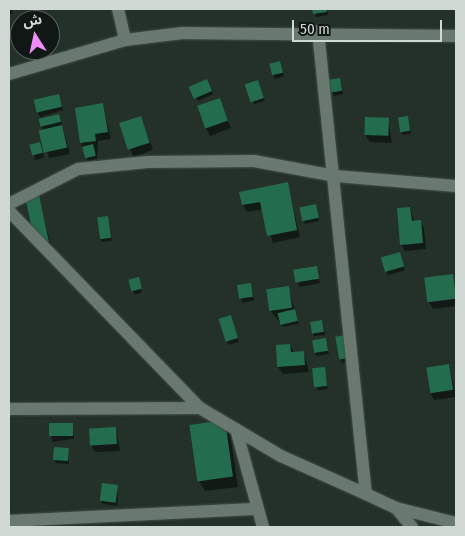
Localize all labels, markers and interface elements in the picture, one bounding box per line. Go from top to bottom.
north arrow [10,10,60,60]
scale bar [295,10,445,42]
text: ش [22,11,43,31]
text: 50 m [300,20,330,38]

